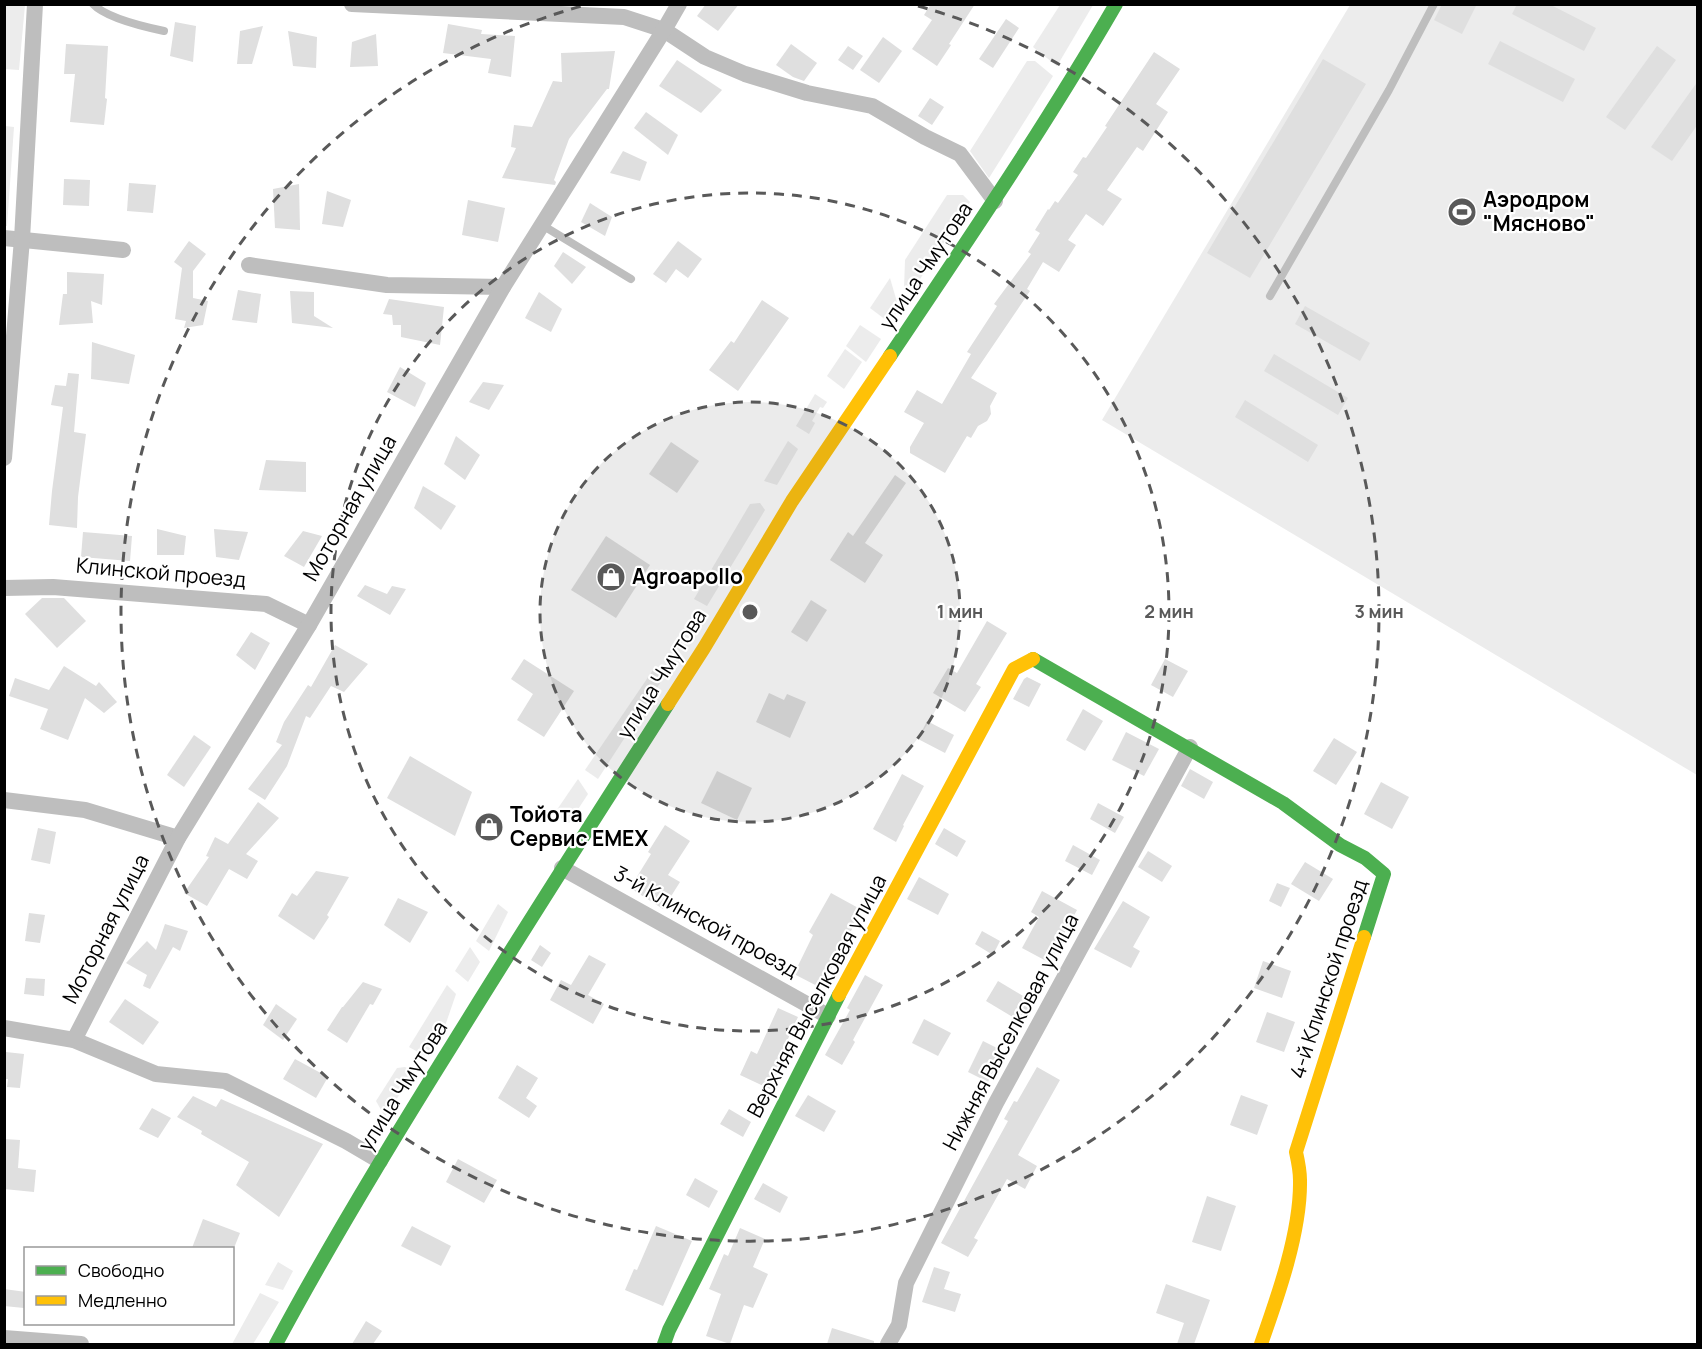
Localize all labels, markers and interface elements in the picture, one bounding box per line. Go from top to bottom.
place label: Аэродром "Мясново" [1483,185,1595,237]
street label: улица Чмутова [872,196,978,335]
sports icon: Аэродром "Мясново" [1446,196,1478,228]
street label: Моторная улица [296,429,402,586]
street label: Клинской проезд [75,551,247,593]
shop icon: Agroapollo [595,561,627,593]
place label: Agroapollo [632,562,743,590]
text: 1 мин [937,599,983,623]
text: 2 мин [1144,599,1194,623]
text: 3 мин [1354,599,1404,623]
centre of rings [740,602,760,622]
street label: улица Чмутова [610,603,712,744]
place label: Тойота Сервис EMEX [510,800,648,852]
shop icon: Тойота Сервис EMEX [473,811,505,843]
street label: Моторная улица [55,849,155,1008]
street label: 3-й Клинской проезд [609,859,804,984]
street label: Верхняя Выселковая улица [740,869,892,1122]
street label: 4-й Клинской проезд [1283,876,1373,1082]
street label: Нижняя Выселковая улица [936,908,1085,1155]
street label: улица Чмутова [351,1015,453,1156]
legend [24,1247,234,1325]
text: Свободно [78,1258,164,1282]
text: Медленно [78,1288,167,1312]

